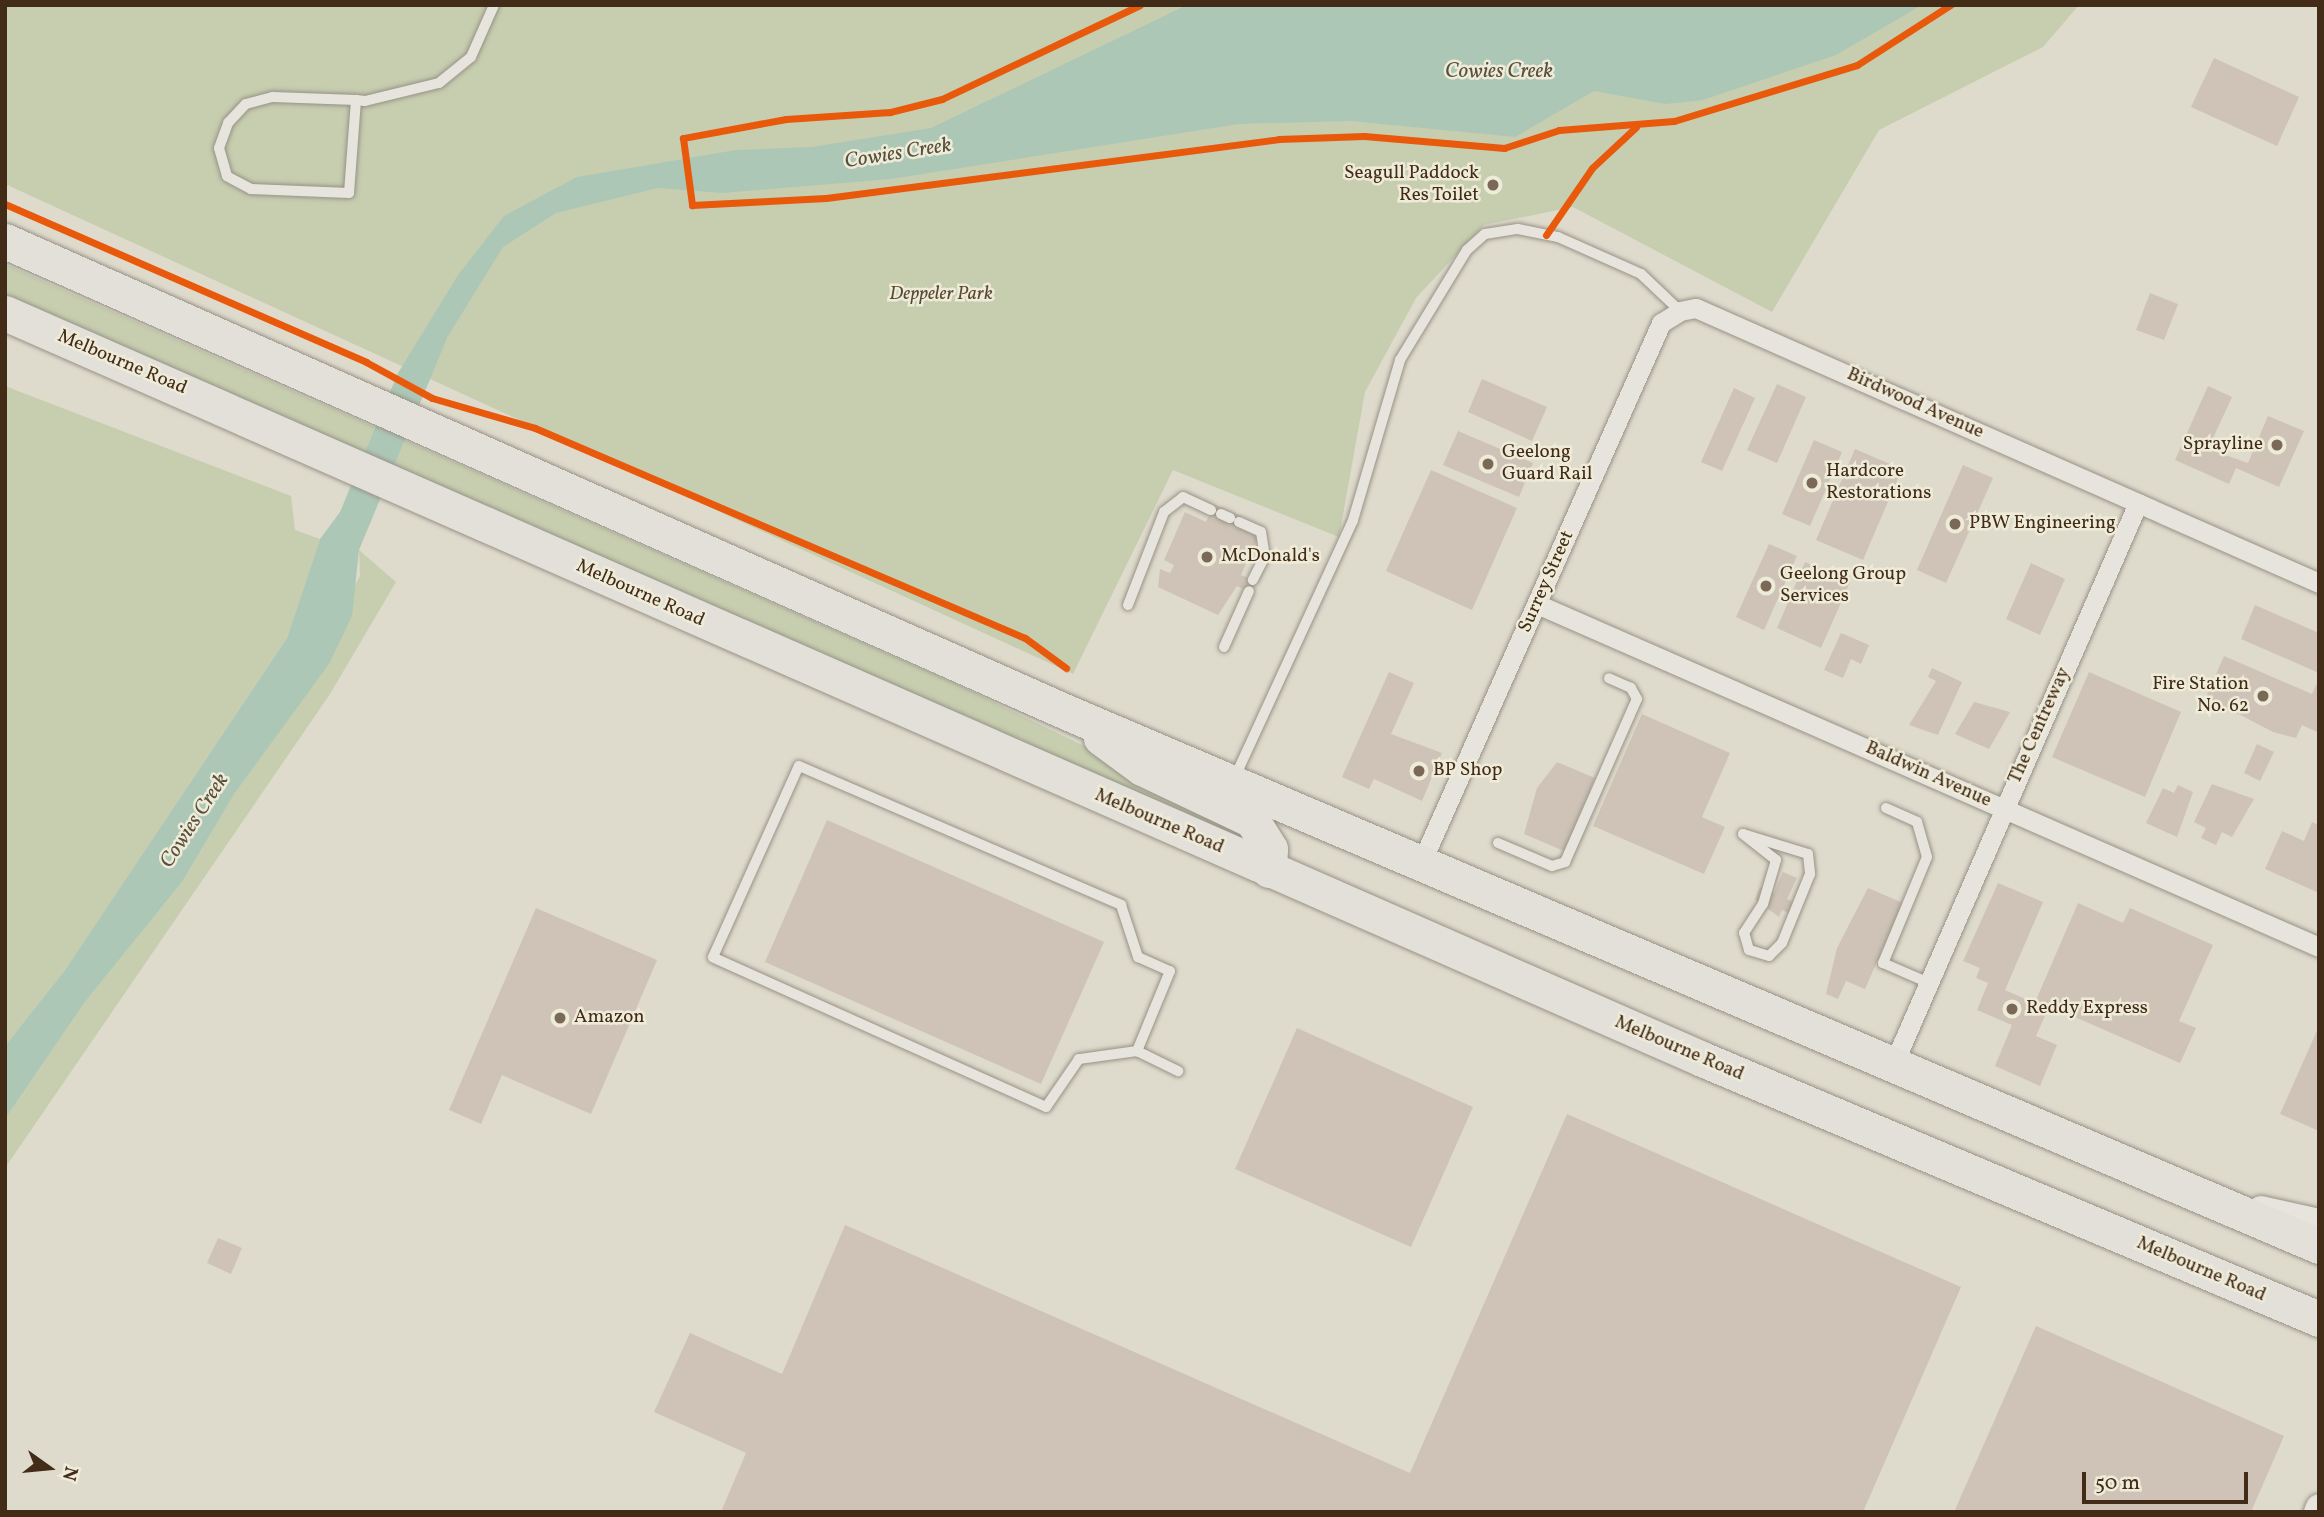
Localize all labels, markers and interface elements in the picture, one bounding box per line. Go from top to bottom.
water label: Cowies Creek [1445,59,1553,85]
water label: Cowies Creek [843,133,953,175]
place label: Seagull Paddock Res Toilet [1344,163,1479,207]
marker: Seagull Paddock Res Toilet [1485,177,1501,193]
park label: Deppeler Park [889,284,993,306]
street label: Melbourne Road [54,326,190,400]
street label: Birdwood Avenue [1843,364,1987,444]
place label: Sprayline [2183,434,2263,456]
marker: Sprayline [2269,437,2285,453]
place label: Geelong Guard Rail [1502,442,1592,486]
marker: Geelong Guard Rail [1480,456,1496,472]
place label: Hardcore Restorations [1826,461,1931,505]
marker: Hardcore Restorations [1804,475,1820,491]
place label: PBW Engineering [1969,513,2116,535]
marker: PBW Engineering [1947,516,1963,532]
street label: Surrey Street [1514,527,1580,637]
place label: McDonald's [1221,546,1320,568]
marker: McDonald's [1199,549,1215,565]
street label: Melbourne Road [572,555,708,633]
place label: Geelong Group Services [1780,564,1906,608]
marker: Geelong Group Services [1758,578,1774,594]
street label: The Centreway [2004,664,2076,788]
place label: Fire Station No. 62 [2152,674,2249,718]
marker: Fire Station No. 62 [2255,688,2271,704]
street label: Baldwin Avenue [1862,737,1994,813]
place label: BP Shop [1433,760,1502,782]
marker: BP Shop [1411,763,1427,779]
water label: Cowies Creek [155,769,235,873]
street label: Melbourne Road [1091,785,1227,859]
place label: Reddy Express [2026,998,2149,1020]
marker: Reddy Express [2004,1001,2020,1017]
place label: Amazon [574,1007,645,1029]
marker: Amazon [552,1010,568,1026]
street label: Melbourne Road [1611,1012,1747,1086]
street label: Melbourne Road [2133,1233,2269,1307]
north arrow [14,1433,84,1503]
scale bar [2086,1458,2252,1502]
text: N [55,1463,84,1483]
text: 50 m [2095,1469,2140,1498]

